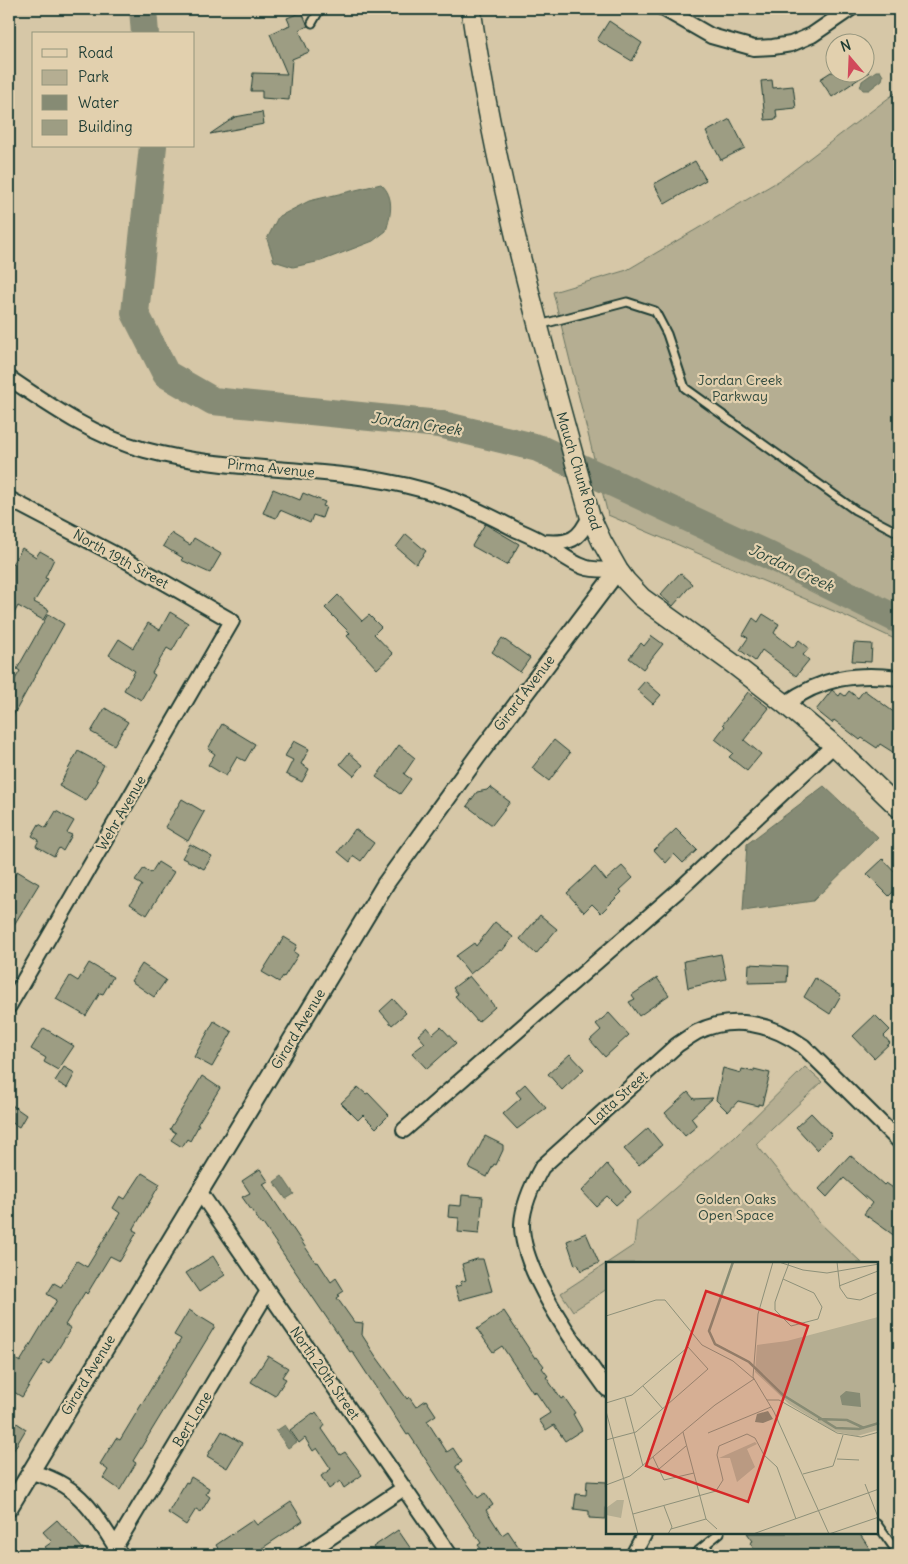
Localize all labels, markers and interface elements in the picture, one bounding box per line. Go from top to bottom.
legend [32,32,195,148]
north arrow [826,32,876,82]
text: N [838,36,853,56]
text: Road [78,43,113,62]
text: Park [78,67,109,86]
text: Water [78,93,119,112]
text: Building [78,117,133,136]
park label: Jordan Creek Parkway [698,371,782,405]
water label: Jordan Creek [370,408,464,439]
street label: Mauch Chunk Road [552,410,606,532]
street label: Pirma Avenue [226,454,316,482]
street label: North 19th Street [70,525,172,593]
water label: Jordan Creek [746,540,838,596]
street label: Girard Avenue [489,651,559,735]
street label: Wehr Avenue [92,772,150,854]
street label: Girard Avenue [267,985,329,1073]
street label: Latta Street [585,1066,652,1129]
park label: Golden Oaks Open Space [696,1190,776,1224]
inset map [606,1262,878,1534]
street label: North 20th Street [286,1323,364,1423]
street label: Girard Avenue [57,1331,119,1419]
street label: Bert Lane [168,1388,216,1450]

